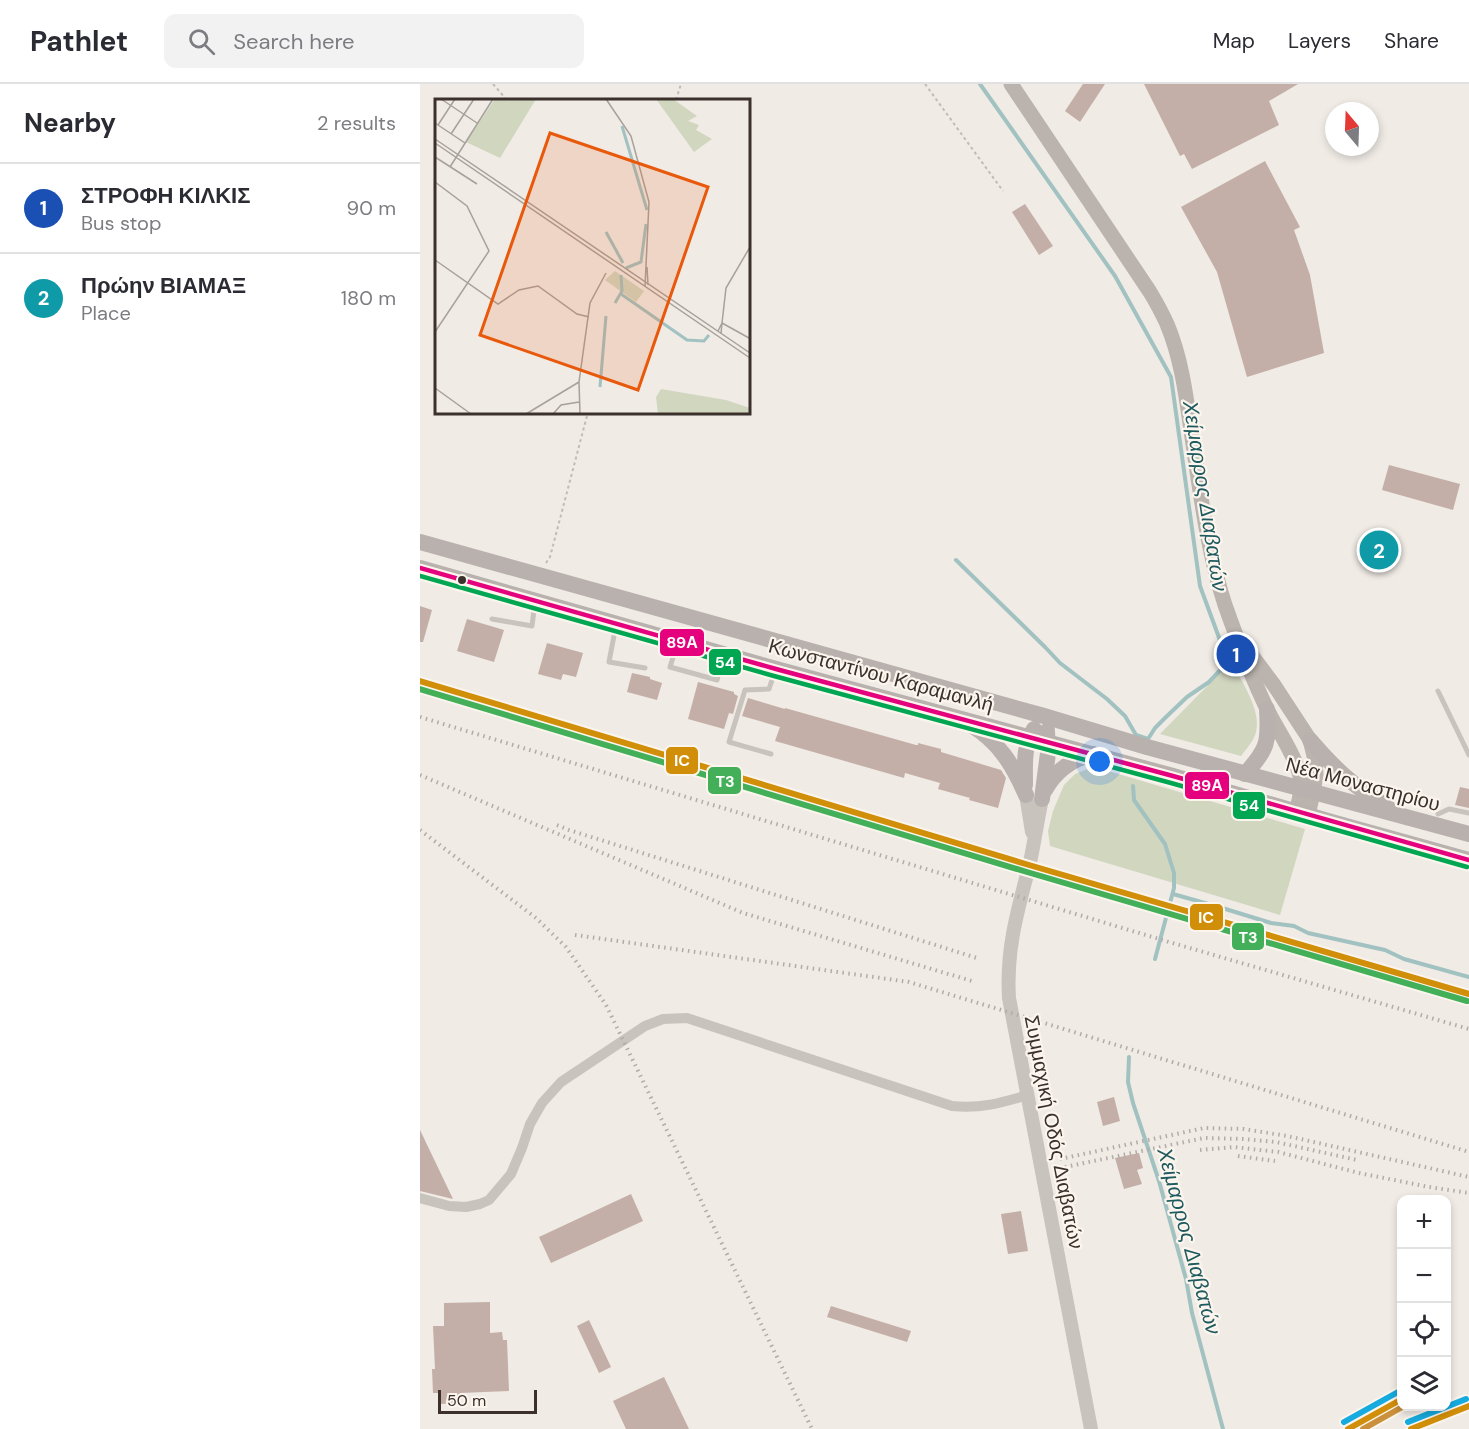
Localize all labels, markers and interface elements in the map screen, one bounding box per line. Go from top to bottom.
search box [164,14,584,68]
text: Pathlet [30,23,128,60]
icon: search [185,25,218,58]
text: Search here [233,27,355,56]
text: Map [1213,27,1255,55]
text: Layers [1288,27,1351,55]
text: Share [1384,27,1439,55]
inset map [435,99,750,414]
north arrow [1325,102,1379,156]
text: Nearby [24,106,116,140]
text: 2 results [317,110,396,136]
text: ΣΤΡΟΦΗ ΚΙΛΚΙΣ [81,181,250,210]
text: 1 [40,195,47,221]
text: 90 m [347,195,396,221]
text: Bus stop [81,210,161,236]
text: Πρώην ΒΙΑΜΑΞ [81,271,246,300]
text: 2 [38,285,49,311]
text: 180 m [341,285,396,311]
text: Place [81,300,131,326]
water label: Χείμαρρος Διαβατών [1176,398,1234,594]
pin: 2 [1360,528,1398,572]
unlabelled marker [456,574,468,586]
line badge: 89Α [659,628,705,657]
text: 89Α [666,632,698,653]
street label: Κωνσταντίνου Καραμανλή [766,632,996,718]
pin: 1 [1216,632,1256,676]
line badge: 54 [708,648,742,676]
text: 54 [715,652,735,673]
line badge: IC [665,746,699,775]
your location [1085,747,1114,776]
text: IC [674,750,690,771]
street label: Νέα Μοναστηρίου [1283,751,1443,817]
line badge: T3 [707,766,742,795]
text: T3 [715,771,735,792]
line badge: 89Α [1184,771,1230,800]
text: 89Α [1191,775,1223,796]
line badge: 54 [1232,791,1266,820]
text: 54 [1239,795,1259,816]
line badge: IC [1189,903,1224,931]
text: IC [1198,907,1214,928]
line badge: T3 [1231,922,1265,951]
text: T3 [1238,927,1258,948]
street label: Συμμαχική Οδός Διαβατών [1019,1013,1089,1251]
water label: Χείμαρρος Διαβατών [1150,1144,1228,1338]
map controls [1397,1195,1451,1411]
button: + [1397,1195,1451,1249]
button: − [1397,1249,1451,1303]
button: locate [1397,1303,1451,1357]
button: layers [1397,1357,1451,1411]
scale bar [438,1387,537,1414]
text: 50 m [447,1390,486,1411]

